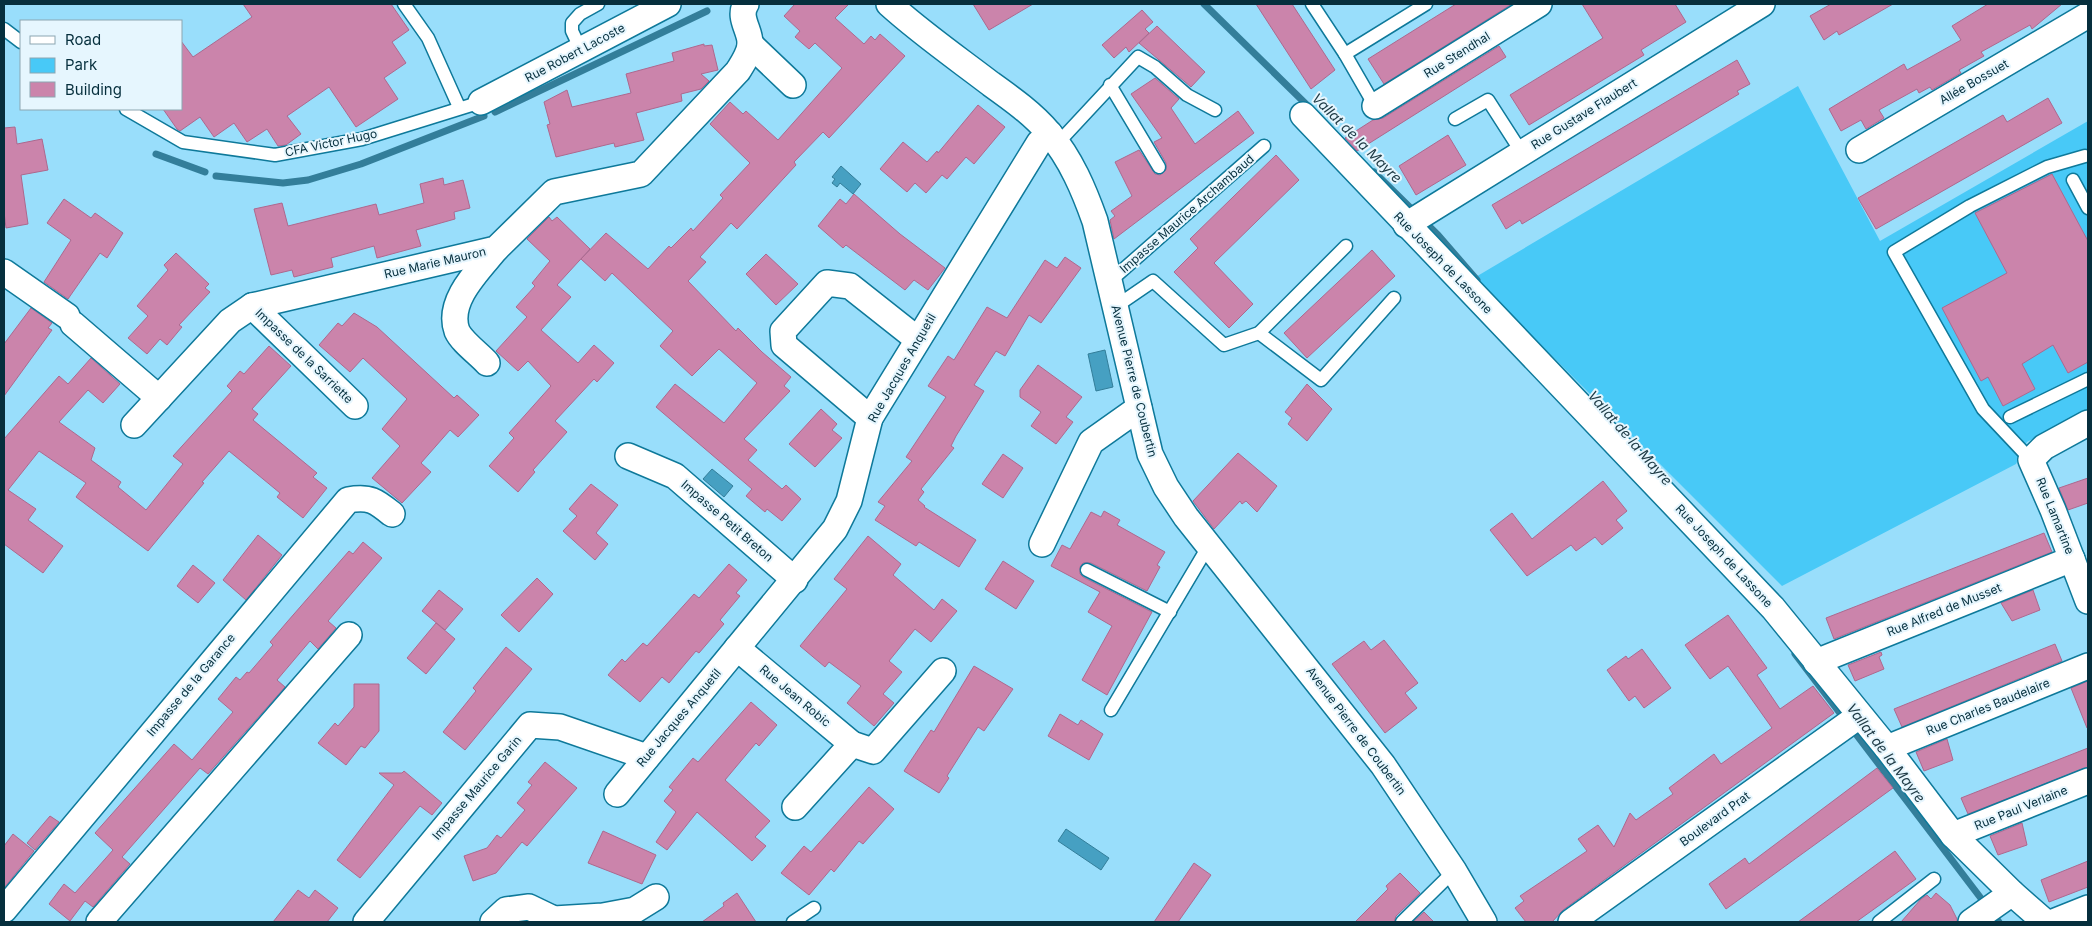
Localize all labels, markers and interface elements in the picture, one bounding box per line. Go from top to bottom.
legend [20,20,182,110]
street label: Rue Robert Lacoste [522,20,627,85]
street label: Rue Stendhal [1421,28,1492,81]
text: Road [65,30,101,49]
text: Park [65,55,98,74]
street label: Allée Bossuet [1937,56,2011,107]
street label: Rue Gustave Flaubert [1528,75,1639,152]
text: Building [65,80,122,99]
water label: Vallat de la Mayre [1309,89,1406,186]
street label: CFA Victor Hugo [283,125,378,160]
street label: Impasse Maurice Archambaud [1116,151,1257,276]
street label: Rue Joseph de Lassone [1391,209,1496,317]
street label: Rue Marie Mauron [383,244,487,282]
street label: Avenue Pierre de Coubertin [1108,303,1161,458]
street label: Impasse de la Sarriette [252,305,356,406]
street label: Rue Jacques Anquetil [864,311,939,425]
water label: Vallat de la Mayre [1585,387,1676,489]
street label: Rue Lamartine [2033,475,2078,556]
street label: Impasse Petit Breton [678,477,776,565]
street label: Rue Joseph de Lassone [1673,501,1776,610]
street label: Rue Alfred de Musset [1884,580,2003,639]
street label: Impasse de la Garance [143,630,238,739]
street label: Rue Jean Robic [757,662,834,730]
street label: Avenue Pierre de Coubertin [1303,664,1409,798]
street label: Rue Jacques Anquetil [633,666,724,770]
street label: Rue Charles Baudelaire [1924,675,2052,738]
water label: Vallat de la Mayre [1844,700,1929,806]
street label: Impasse Maurice Garin [429,733,524,843]
street label: Rue Paul Verlaine [1972,782,2070,833]
street label: Boulevard Prat [1677,788,1753,849]

